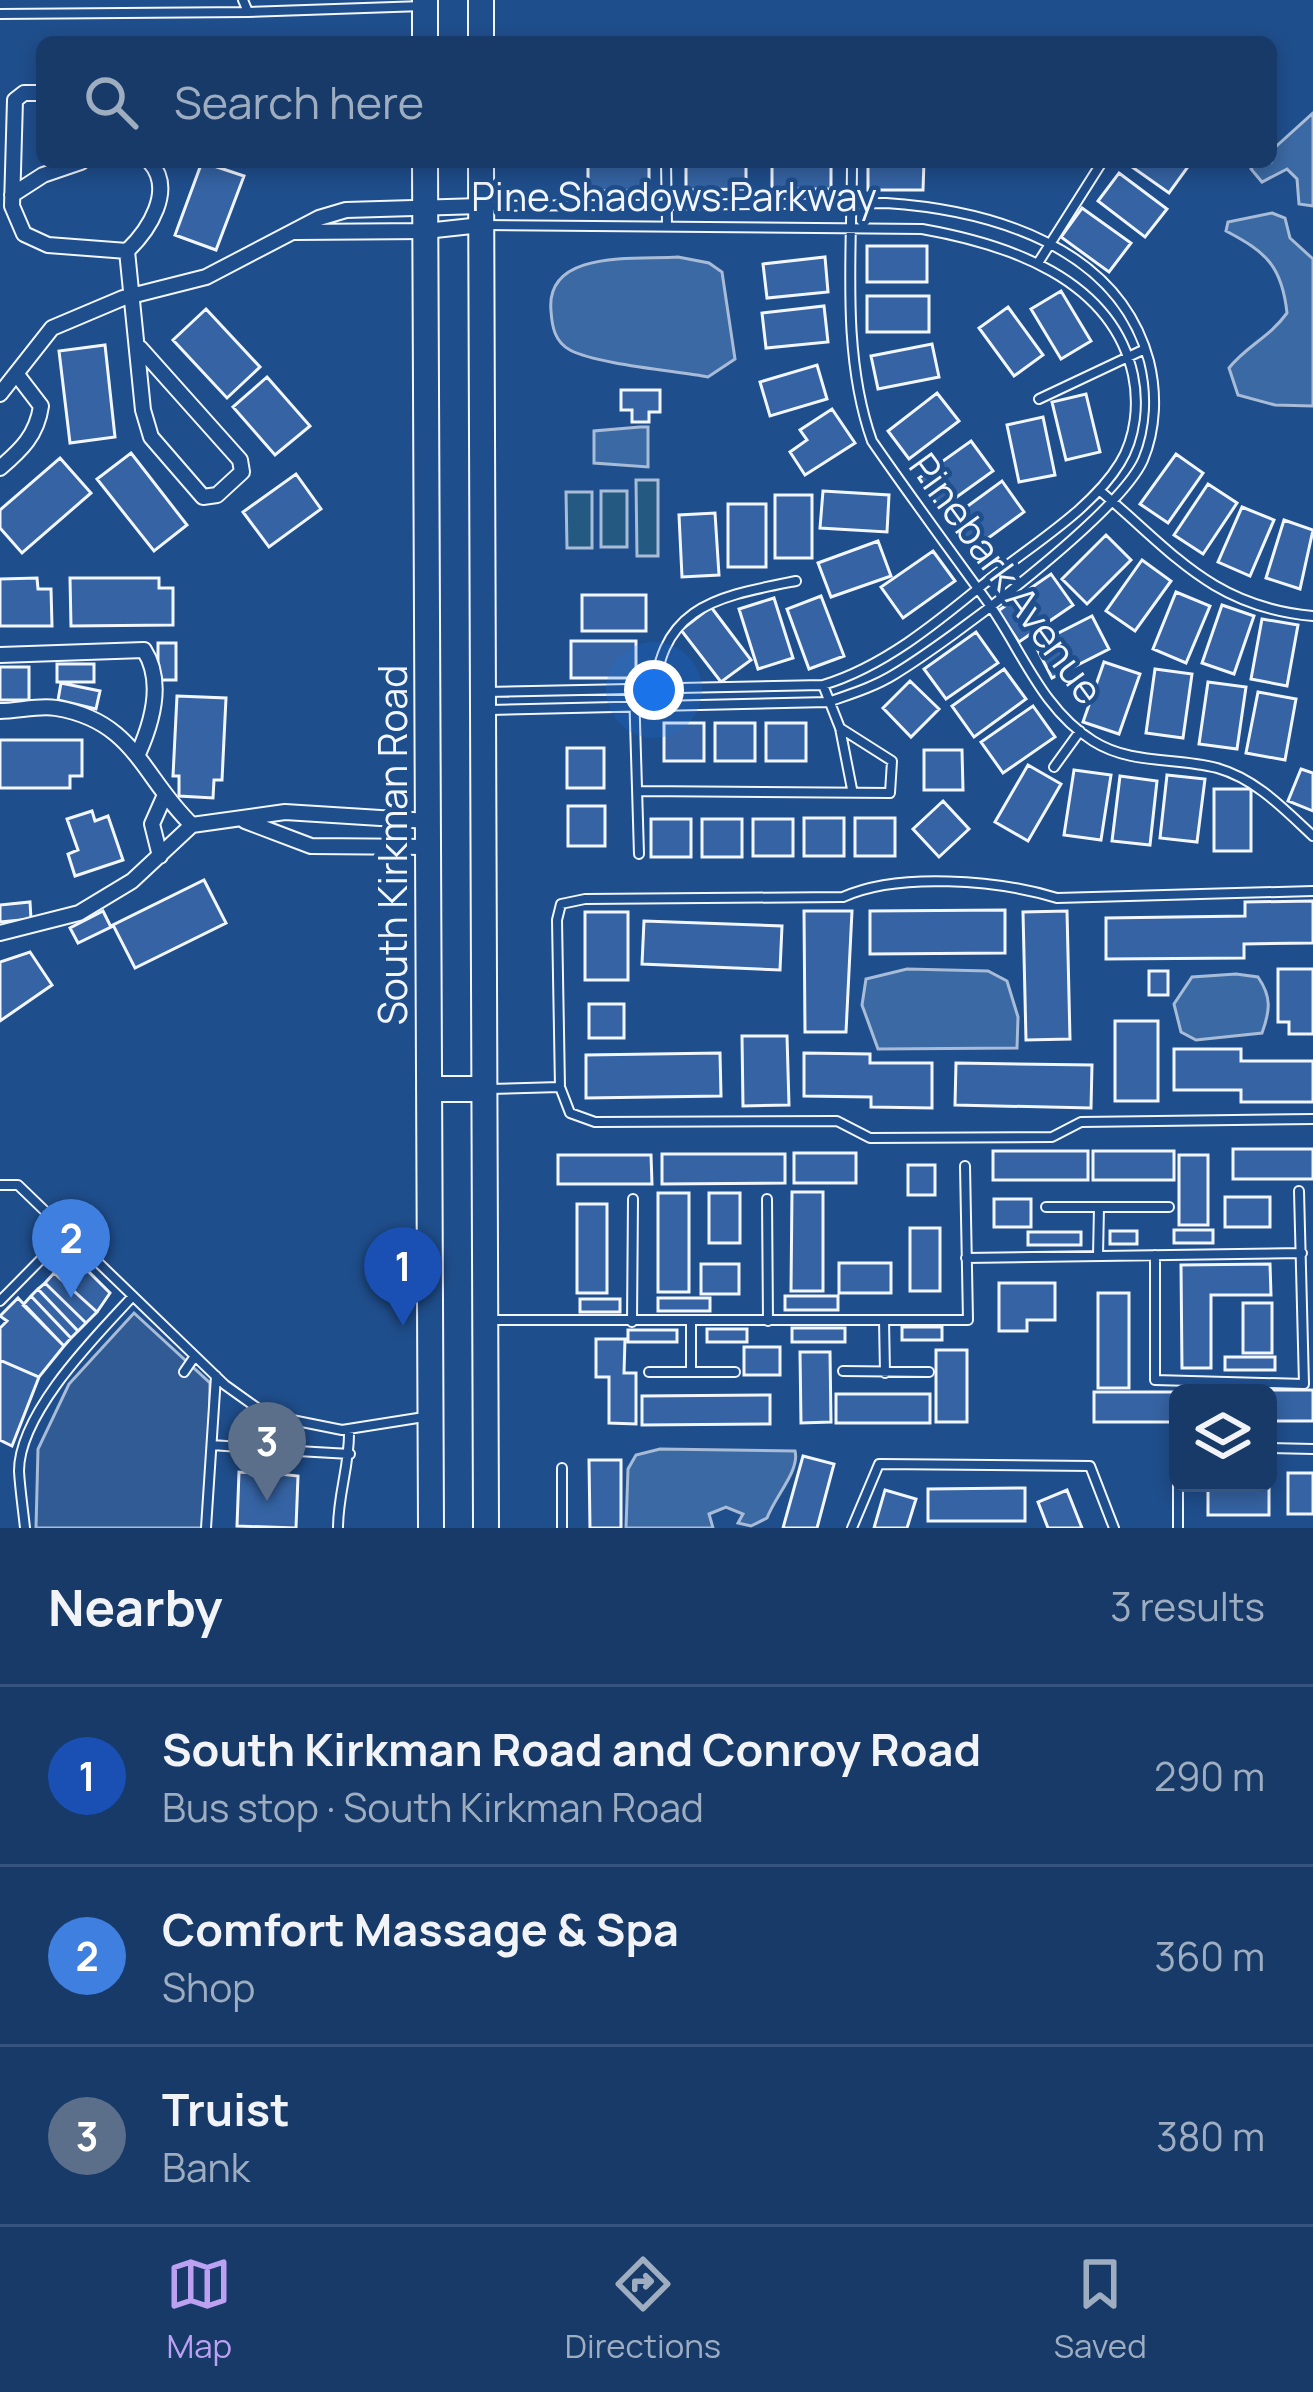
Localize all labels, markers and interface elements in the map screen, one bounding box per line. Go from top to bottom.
search box [36,36,1277,168]
icon: search [78,69,144,135]
text: Search here [174,71,424,133]
street label: Pine Shadows Parkway [471,169,877,223]
street label: Pinebark Avenue [898,442,1116,714]
your location [624,660,684,720]
street label: South Kirkman Road [365,665,419,1025]
pin: 2 [32,1199,110,1298]
pin: 1 [364,1227,442,1326]
map controls [1169,1384,1277,1492]
button: layers [1169,1384,1277,1492]
pin: 3 [228,1402,306,1501]
text: Nearby [48,1572,223,1641]
text: 3 results [1110,1579,1265,1633]
text: South Kirkman Road and Conroy Road [162,1718,981,1780]
text: 1 [78,1749,96,1803]
text: 290 m [1154,1749,1265,1803]
text: Bus stop · South Kirkman Road [162,1780,704,1834]
text: Comfort Massage & Spa [162,1898,679,1960]
text: 2 [75,1929,99,1983]
text: 360 m [1155,1929,1265,1983]
text: Shop [162,1960,255,2014]
text: Truist [162,2078,290,2140]
text: 3 [76,2109,98,2163]
text: 380 m [1156,2109,1265,2163]
text: Bank [162,2140,250,2194]
tab: Map [166,2251,232,2368]
tab: Directions [565,2251,721,2368]
tab: Saved [1054,2251,1147,2368]

